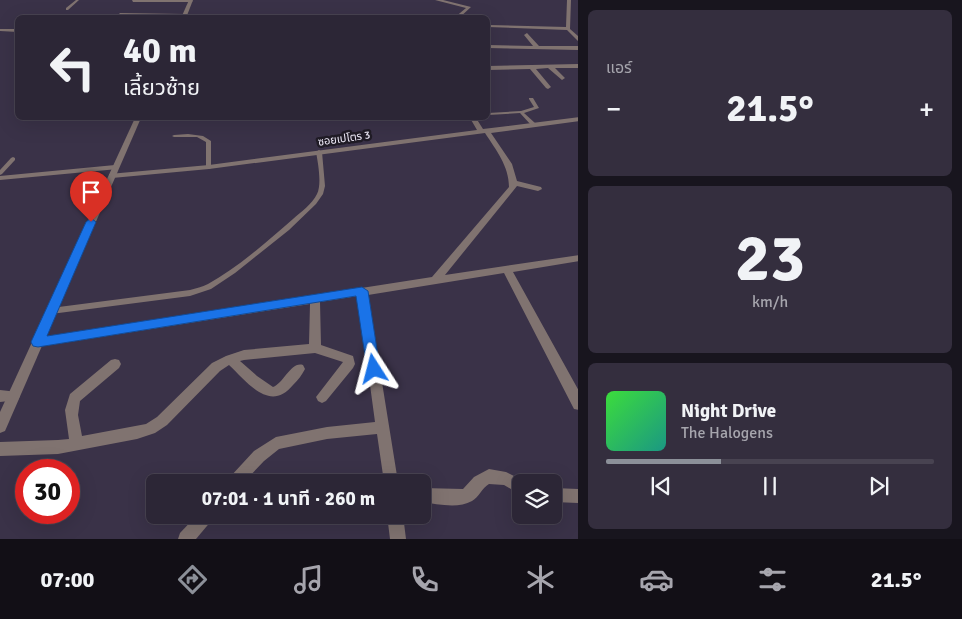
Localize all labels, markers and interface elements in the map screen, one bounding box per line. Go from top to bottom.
text: 40 m [123,29,197,72]
icon: left [40,35,105,100]
text: แอร์ [606,58,632,78]
text: เลี้ยวซ้าย [123,74,200,101]
text: 21.5° [726,85,814,132]
text: − [606,92,621,126]
text: + [919,92,934,126]
street label: ซอยเปโตร 3 [317,128,371,149]
pin [70,171,112,222]
icon: arrive [77,178,105,206]
text: 23 [735,219,805,299]
text: km/h [752,292,788,312]
position arrow [347,342,399,394]
text: Night Drive [681,399,776,423]
text: The Halogens [681,423,773,443]
speed limit sign: 30 [15,459,80,524]
icon: previous [647,472,675,500]
icon: pause [756,472,784,500]
icon: next [865,472,893,500]
map controls [512,474,562,524]
button: layers [512,474,562,524]
text: 07:01 · 1 นาที · 260 m [202,487,375,511]
icon: directions [175,562,210,597]
icon: music [291,562,326,597]
icon: phone [407,562,442,597]
icon: climate [523,562,558,597]
icon: car [639,562,674,597]
icon: filters [755,562,790,597]
text: 07:00 [40,566,94,593]
text: 21.5° [871,566,922,593]

